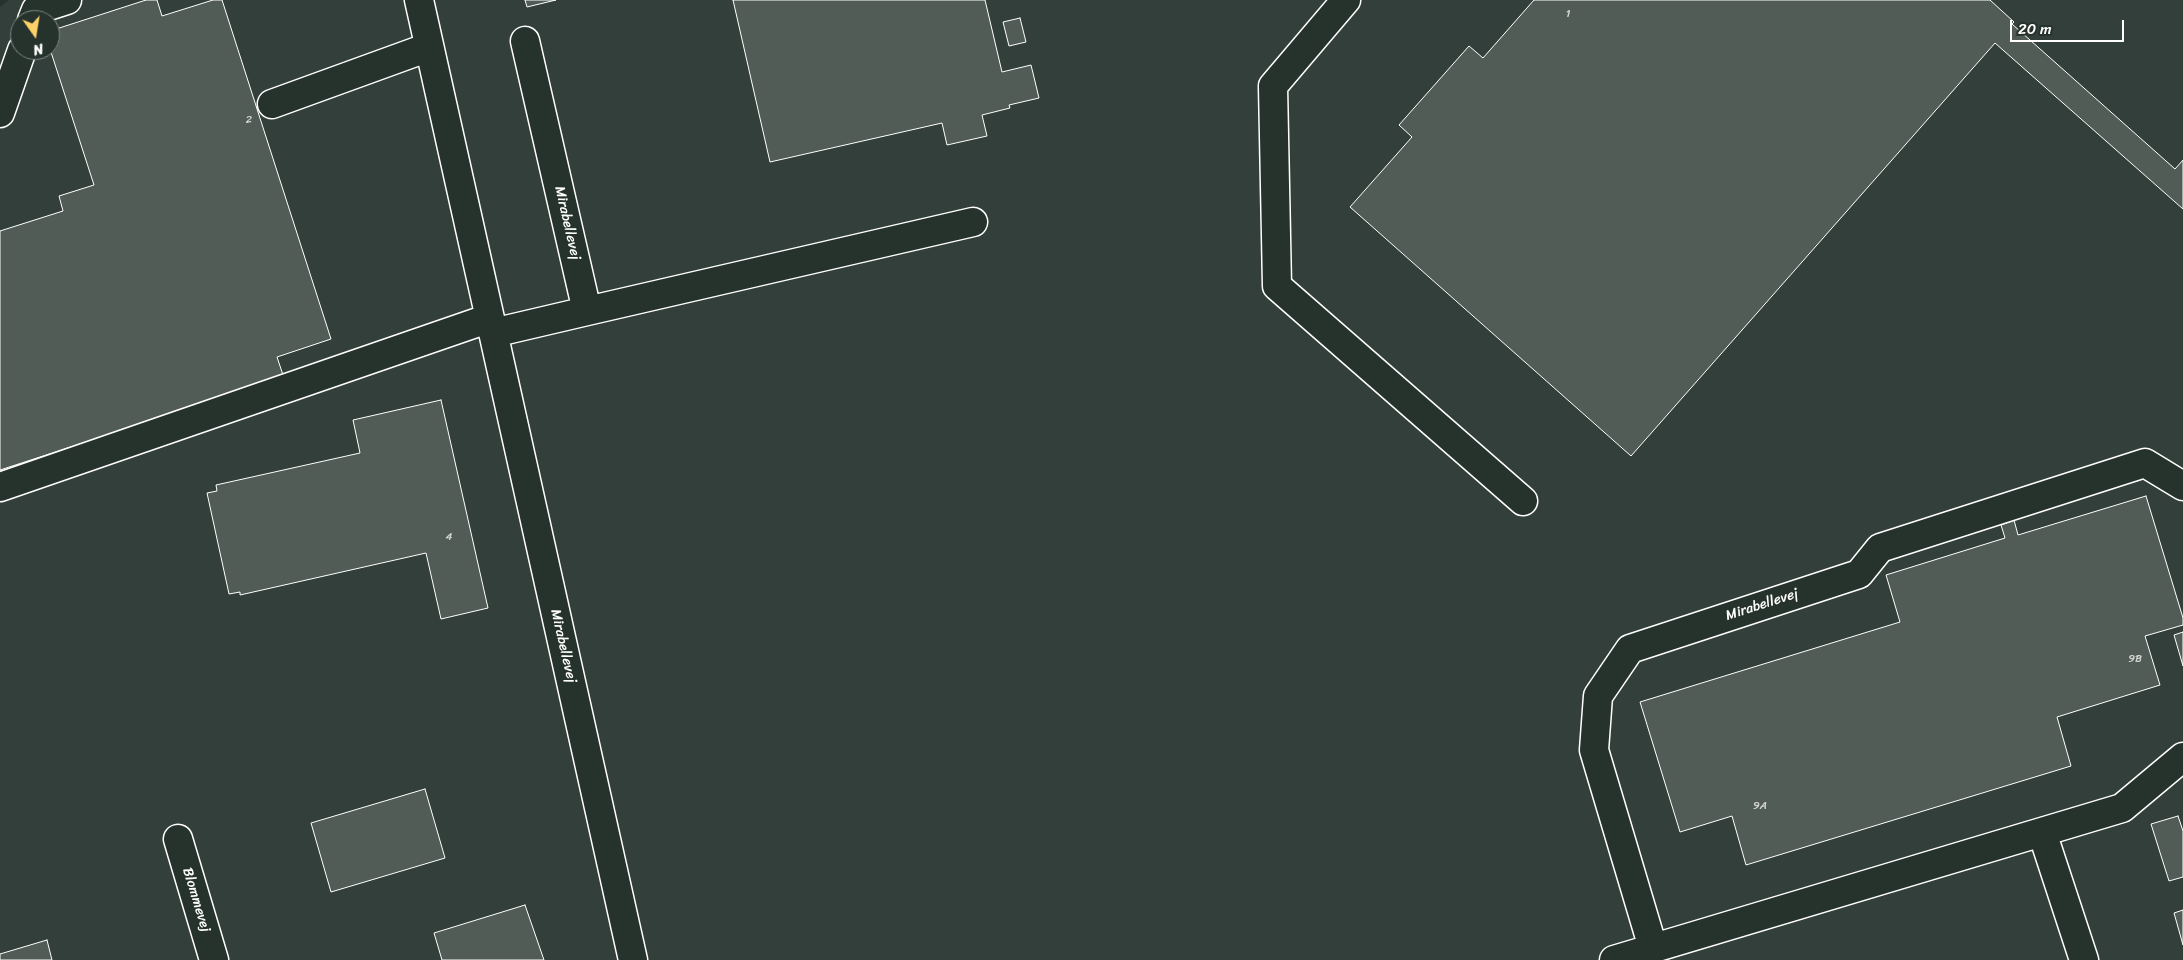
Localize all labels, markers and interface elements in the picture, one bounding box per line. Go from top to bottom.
house number: 1 [1566,7,1570,21]
north arrow [10,10,60,60]
scale bar [2013,10,2127,42]
text: 20 m [2018,16,2052,42]
text: N [31,36,46,62]
house number: 2 [246,113,252,127]
street label: Mirabellevej [550,184,584,262]
house number: 4 [446,530,452,544]
street label: Mirabellevej [1724,585,1800,625]
street label: Mirabellevej [546,607,580,685]
house number: 9B [2128,652,2142,666]
house number: 9A [1753,799,1767,813]
street label: Blommevej [178,866,214,934]

